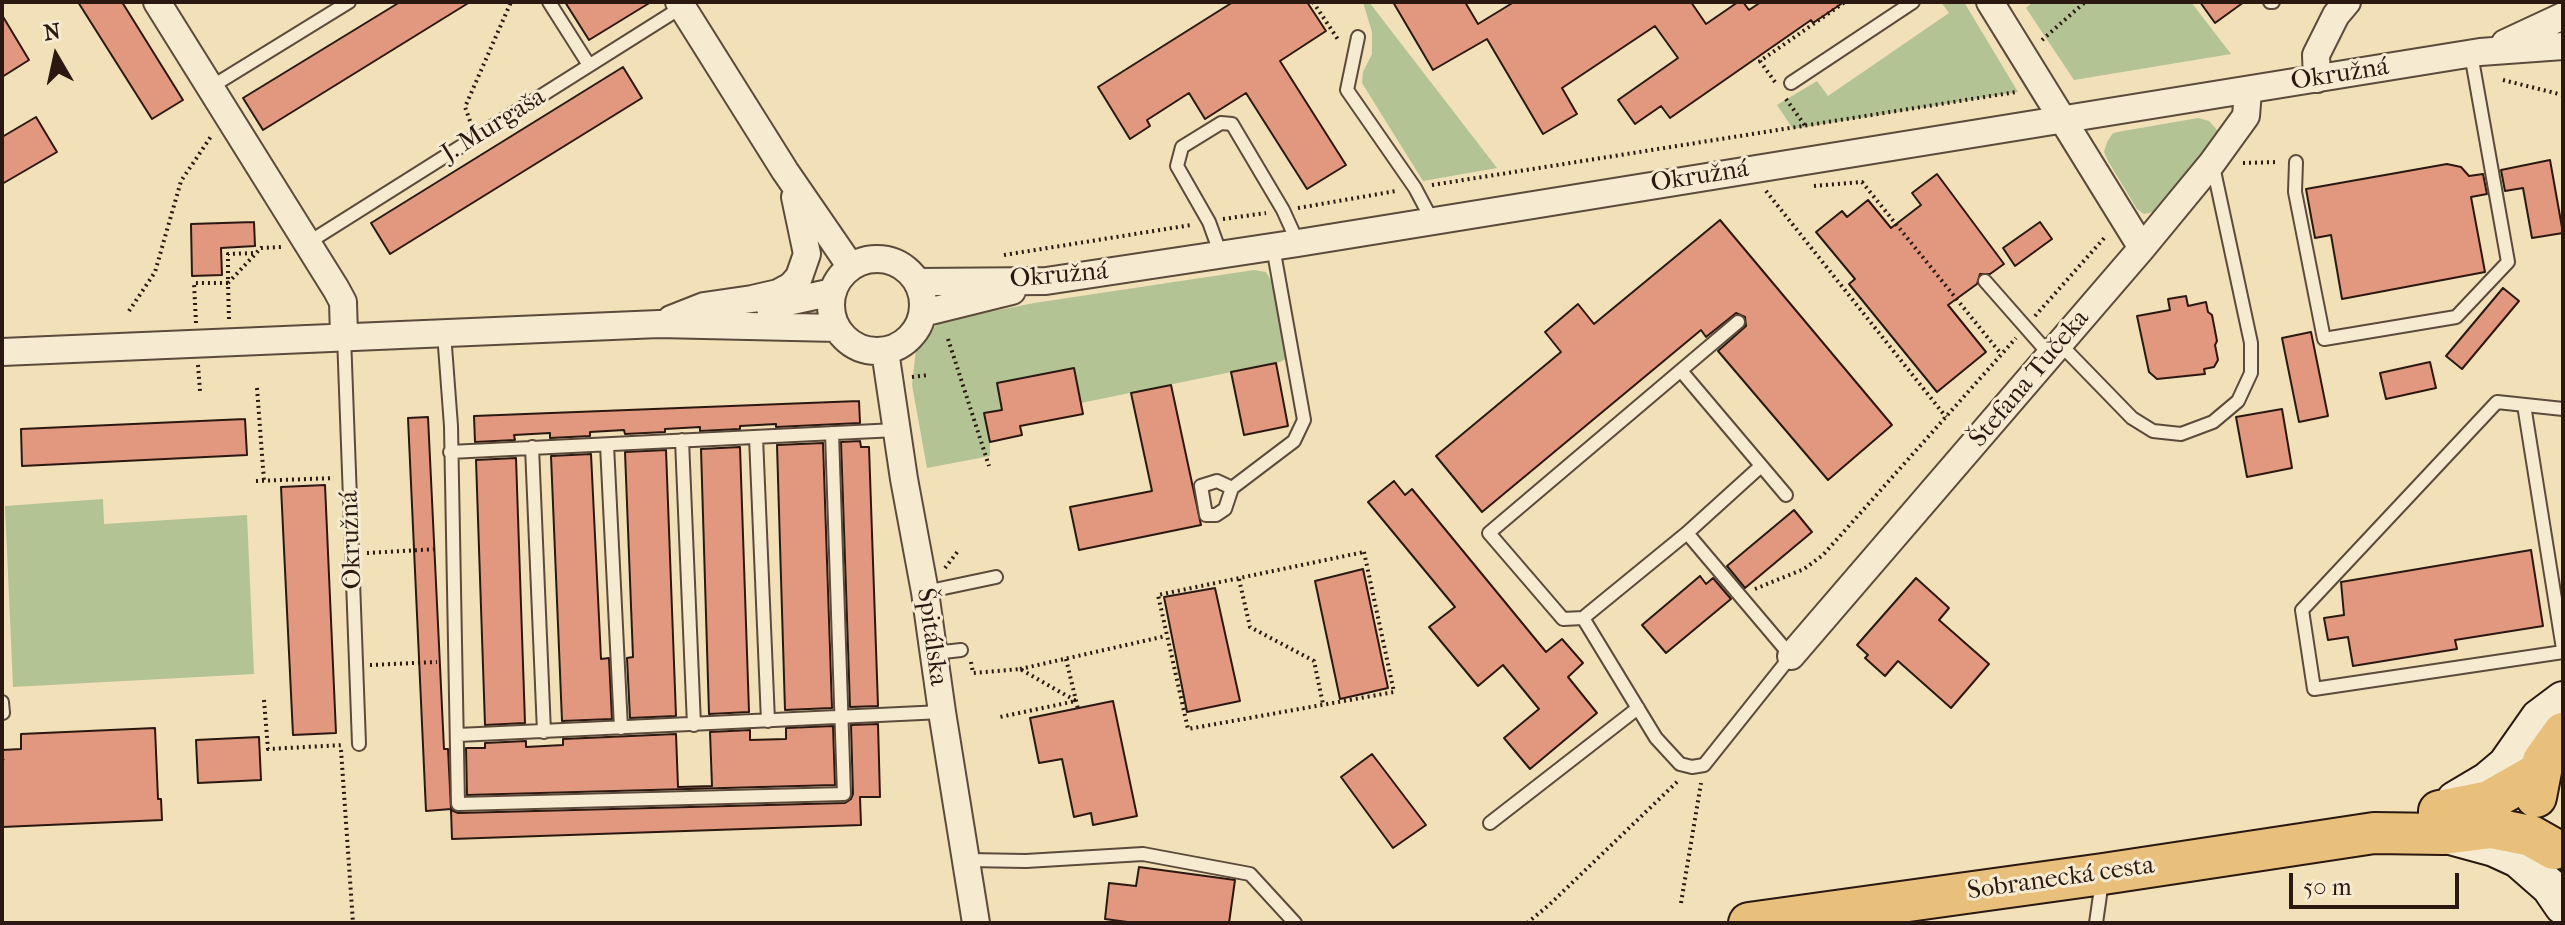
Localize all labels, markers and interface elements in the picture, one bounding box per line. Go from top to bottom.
north arrow [16,16,96,96]
text: N [42,18,63,46]
street label: Okružná [2289,52,2391,98]
street label: J. Murgaša [436,82,552,170]
street label: Okružná [1649,154,1751,200]
street label: Okružná [1009,256,1109,296]
street label: Štefana Tučeka [1963,304,2097,454]
street label: Okružná [335,490,369,590]
street label: Špitálska [909,586,953,688]
street label: Sobranecká cesta [1966,850,2156,908]
scale bar [2293,857,2463,907]
text: 50 m [2303,873,2352,901]

